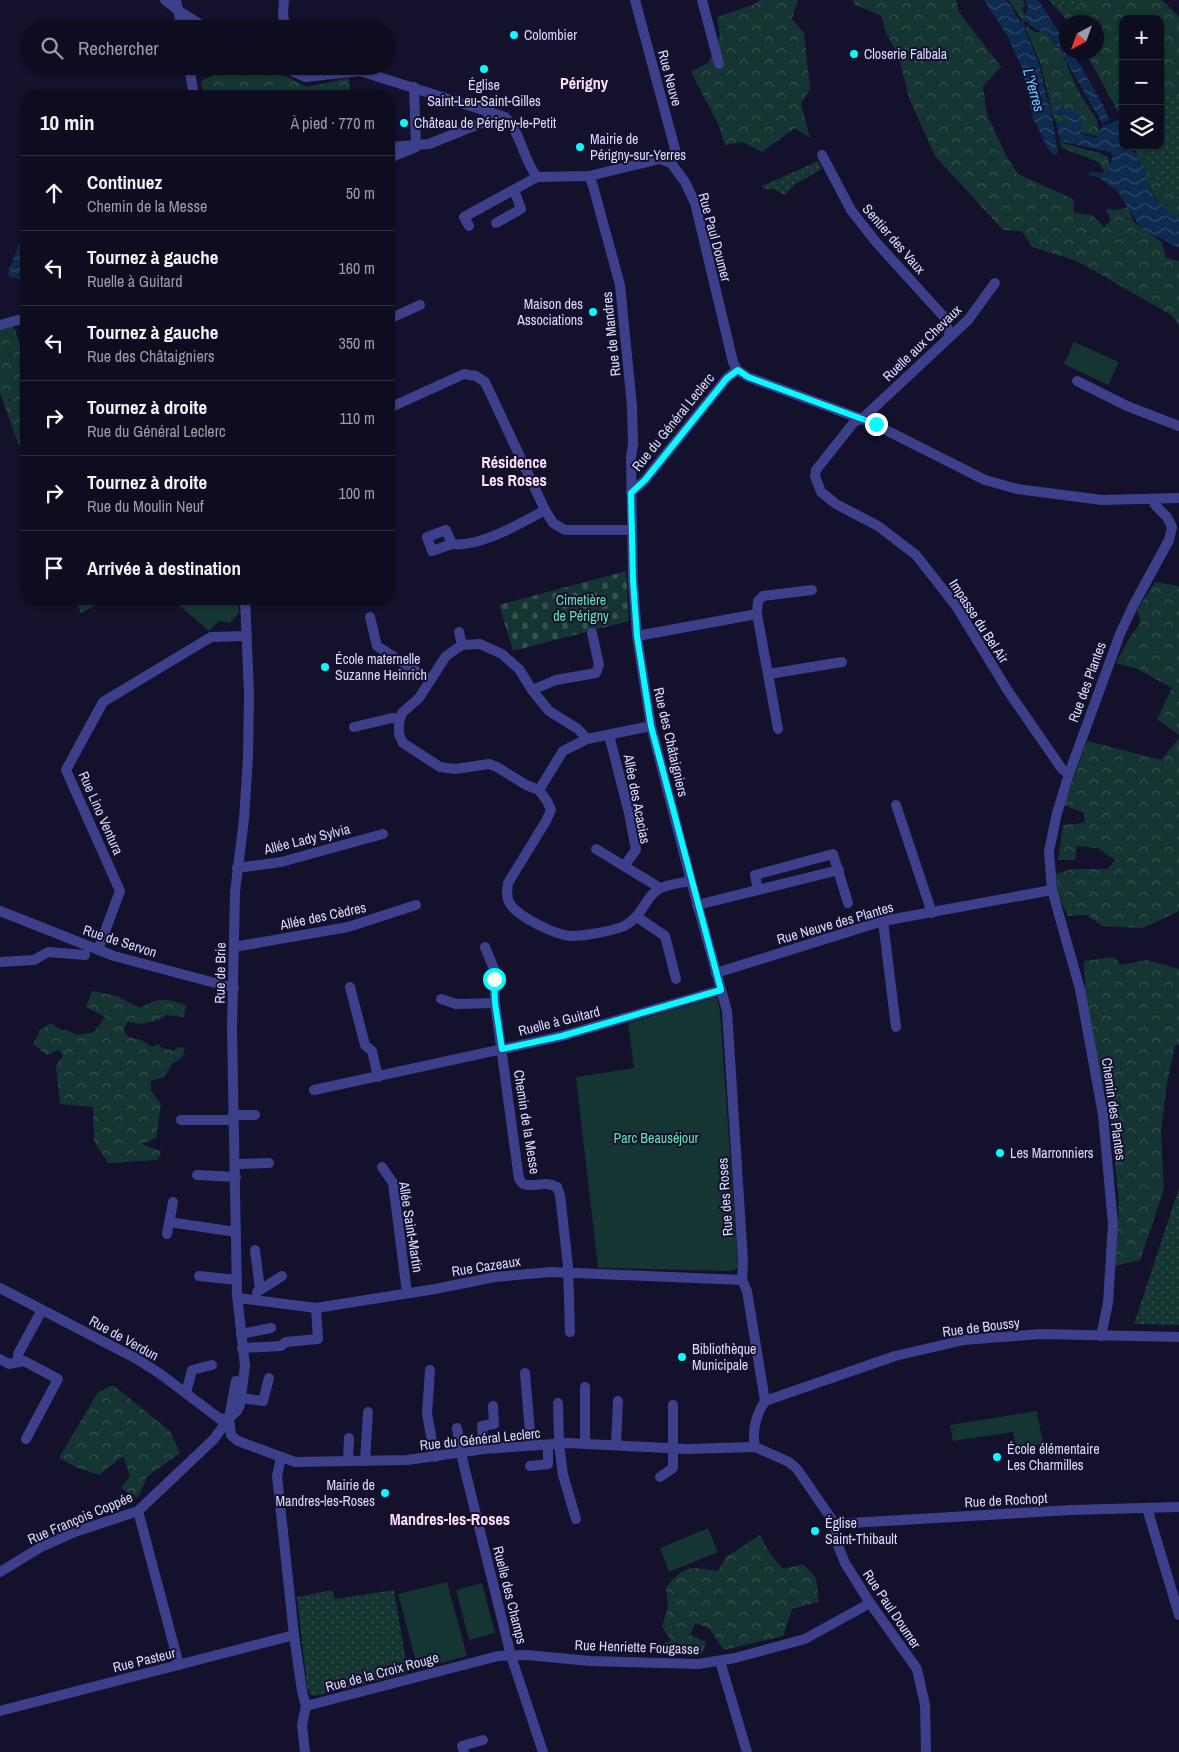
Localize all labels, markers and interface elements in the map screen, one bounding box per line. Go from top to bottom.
north arrow [1059,15,1104,60]
map controls [1119,15,1164,150]
button: + [1119,15,1164,60]
search box [20,20,395,75]
place label: Colombier [524,26,577,44]
marker: Colombier [508,29,520,41]
icon: search [38,34,66,62]
text: Rechercher [78,35,159,61]
place label: Closerie Falbala [864,45,948,63]
street label: Rue Neuve [654,48,686,108]
marker: Closerie Falbala [848,48,860,60]
button: − [1119,60,1164,105]
marker: Église Saint-Leu-Saint-Gilles [478,63,490,75]
water label: L'Yerres [1018,66,1050,114]
district label: Périgny [560,72,609,94]
place label: Église Saint-Leu-Saint-Gilles [427,76,541,110]
button: layers [1119,105,1164,150]
text: 10 min [40,108,95,137]
text: À pied · 770 m [290,112,375,134]
place label: Château de Périgny-le-Petit [414,114,556,132]
marker: Château de Périgny-le-Petit [398,117,410,129]
place label: Mairie de Périgny-sur-Yerres [590,130,686,164]
marker: Mairie de Périgny-sur-Yerres [574,141,586,153]
text: Continuez [87,169,162,195]
icon: ahead [40,179,68,207]
text: 50 m [346,182,375,204]
street label: Rue Paul Doumer [694,191,736,284]
text: Chemin de la Messe [87,195,207,217]
street label: Sentier des Vaux [859,200,930,278]
text: Tournez à gauche [87,244,218,270]
icon: left [40,254,68,282]
text: 160 m [339,257,375,279]
text: Ruelle à Guitard [87,270,183,292]
street label: Rue de Mandres [598,291,624,377]
place label: Maison des Associations [516,295,583,329]
street label: Ruelle aux Chevaux [879,301,965,385]
marker: Maison des Associations [587,306,599,318]
text: Tournez à gauche [87,319,218,345]
icon: left [40,329,68,357]
text: 350 m [339,332,375,354]
text: Rue des Châtaigniers [87,345,215,367]
street label: Rue du Général Leclerc [628,369,718,475]
text: Tournez à droite [87,394,207,420]
icon: right [40,404,68,432]
text: 110 m [339,407,375,429]
route end [865,413,888,436]
text: Rue du Général Leclerc [87,420,226,442]
district label: Résidence Les Roses [481,451,547,491]
text: Tournez à droite [87,469,207,495]
icon: right [40,479,68,507]
text: 100 m [339,482,375,504]
text: Rue du Moulin Neuf [87,495,204,517]
icon: arrive [40,554,68,582]
text: Arrivée à destination [87,555,241,581]
street label: Impasse du Bel Air [945,576,1013,666]
park label: Cimetière de Périgny [553,591,609,625]
street label: Rue des Plantes [1064,639,1110,725]
place label: École maternelle Suzanne Heinrich [335,650,427,684]
marker: École maternelle Suzanne Heinrich [319,661,331,673]
street label: Rue des Châtaigniers [650,686,692,799]
street label: Allée des Acacias [619,752,655,845]
street label: Rue Lino Ventura [75,769,128,858]
street label: Allée Lady Sylvia [261,819,352,859]
street label: Allée des Cèdres [277,898,368,934]
street label: Rue Neuve des Plantes [775,898,896,948]
street label: Rue de Servon [81,921,159,961]
street label: Rue de Brie [210,942,230,1004]
route start [483,968,506,991]
street label: Ruelle à Guitard [516,1002,602,1040]
street label: Chemin des Plantes [1098,1057,1130,1162]
street label: Chemin de la Messe [510,1069,544,1175]
park label: Parc Beauséjour [614,1129,699,1147]
place label: Les Marronniers [1010,1144,1094,1162]
marker: Les Marronniers [994,1147,1006,1159]
street label: Rue des Roses [713,1157,737,1237]
street label: Allée Saint-Martin [395,1179,427,1274]
street label: Rue Cazeaux [450,1252,522,1280]
street label: Rue de Verdun [86,1312,162,1364]
street label: Rue de Boussy [941,1313,1021,1341]
place label: Bibliothèque Municipale [692,1340,756,1374]
marker: Bibliothèque Municipale [676,1351,688,1363]
street label: Rue du Général Leclerc [419,1424,541,1454]
place label: École élémentaire Les Charmilles [1007,1440,1100,1474]
marker: École élémentaire Les Charmilles [991,1451,1003,1463]
place label: Mairie de Mandres-les-Roses [275,1476,375,1510]
marker: Mairie de Mandres-les-Roses [379,1487,391,1499]
street label: Rue François Coppée [25,1488,135,1548]
street label: Rue de Rochopt [964,1489,1048,1511]
district label: Mandres-les-Roses [390,1508,510,1530]
place label: Église Saint-Thibault [825,1514,897,1548]
marker: Église Saint-Thibault [809,1525,821,1537]
street label: Ruelle des Champs [489,1544,531,1646]
street label: Rue Paul Doumer [859,1566,925,1652]
street label: Rue Henriette Fougasse [574,1636,700,1658]
street label: Rue Pasteur [111,1644,177,1676]
street label: Rue de la Croix Rouge [323,1648,441,1696]

